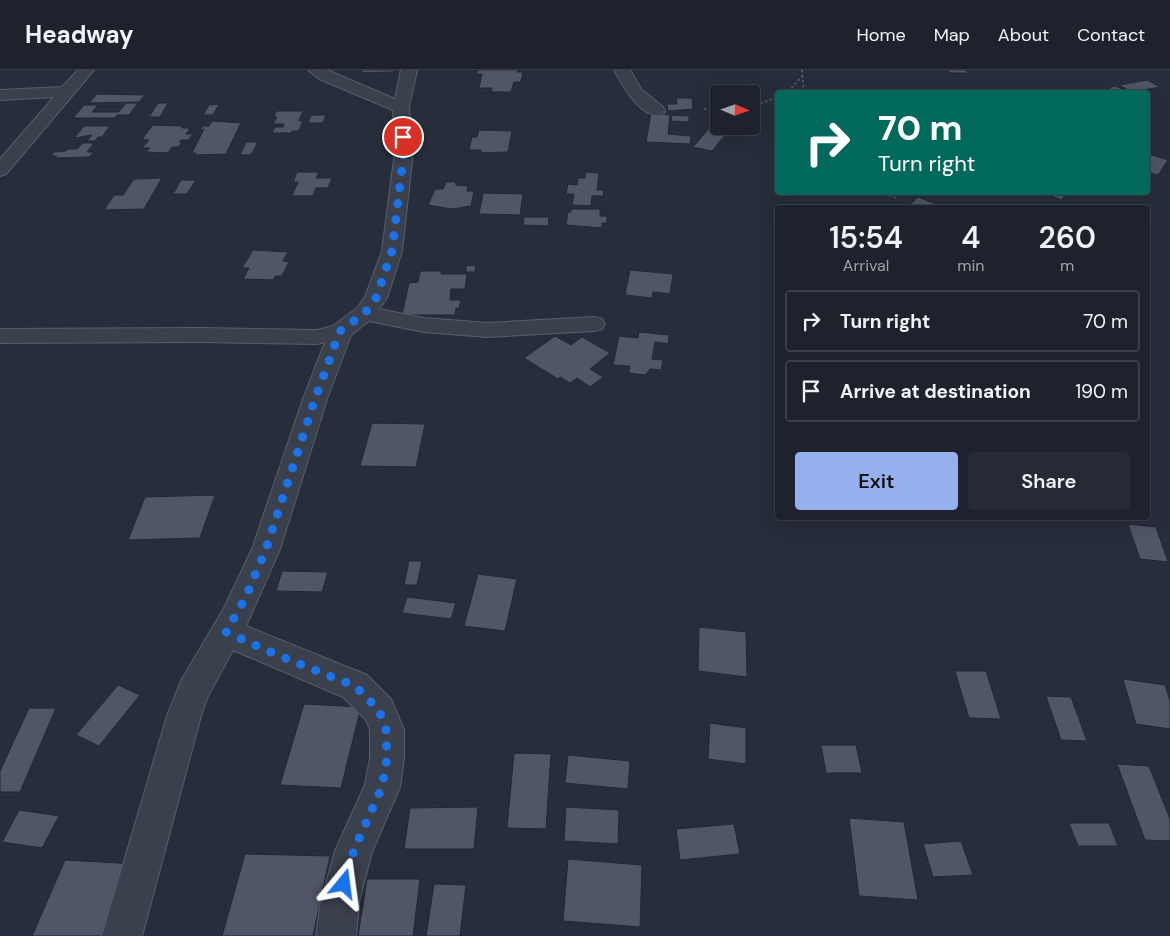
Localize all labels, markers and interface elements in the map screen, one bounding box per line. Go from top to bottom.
text: Headway [25,19,134,50]
text: Home [856,23,906,47]
text: Map [934,23,970,47]
text: About [998,23,1049,47]
text: Contact [1077,23,1145,47]
north arrow [710,85,760,135]
map controls [710,85,760,135]
text: 70 m [878,105,962,151]
icon: right [795,110,860,175]
pin [382,116,424,158]
icon: arrive [389,123,417,151]
text: Turn right [878,149,975,178]
text: 15:54 [829,218,903,257]
text: 4 [961,218,980,257]
text: 260 [1039,218,1096,257]
text: Arrival [843,255,889,276]
text: min [957,255,984,276]
text: m [1060,255,1074,276]
icon: right [797,307,825,335]
text: Turn right [840,309,930,334]
text: 70 m [1083,309,1128,334]
icon: arrive [797,377,825,405]
text: Arrive at destination [840,379,1031,404]
text: 190 m [1075,379,1128,404]
button: Exit [795,452,958,510]
button: Share [968,452,1130,510]
position arrow [317,857,369,909]

